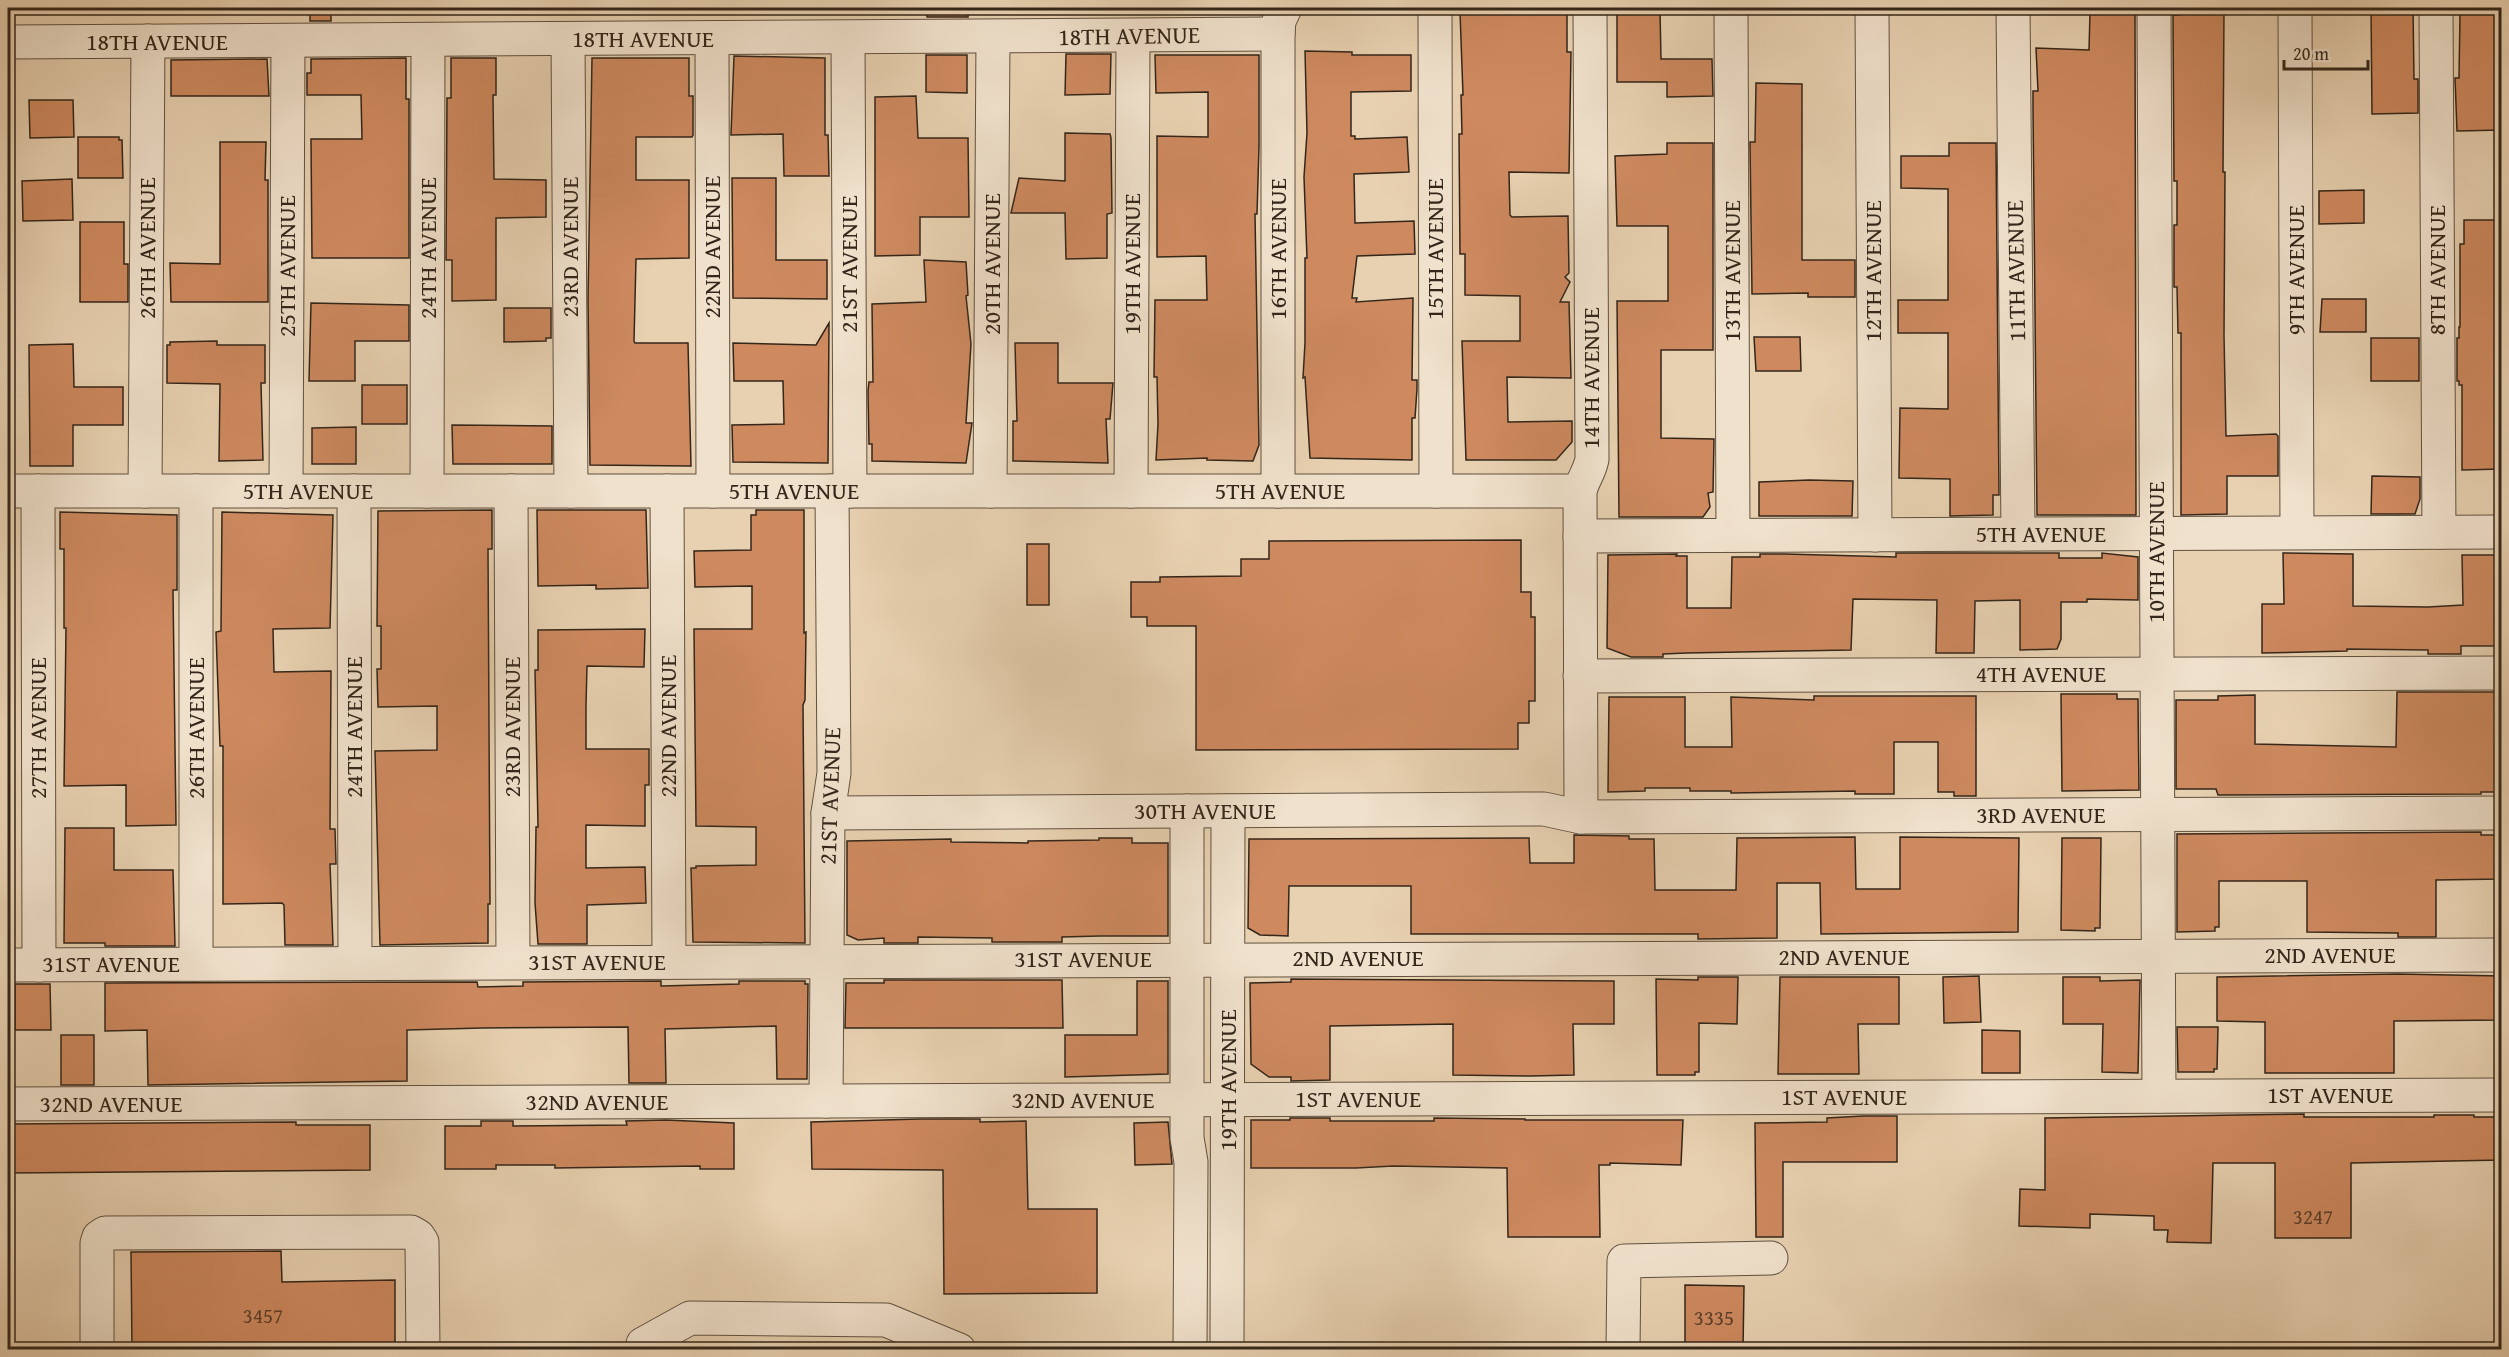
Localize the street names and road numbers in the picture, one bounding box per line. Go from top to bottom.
street label: 18TH AVENUE [1058,17,1200,54]
street label: 18TH AVENUE [572,21,714,56]
street label: 18TH AVENUE [86,24,228,59]
street label: 22ND AVENUE [694,176,729,318]
street label: 26TH AVENUE [129,177,164,319]
street label: 24TH AVENUE [410,177,445,319]
street label: 23RD AVENUE [552,177,587,317]
street label: 16TH AVENUE [1260,178,1295,320]
street label: 15TH AVENUE [1417,178,1452,320]
street label: 20TH AVENUE [974,193,1009,335]
street label: 19TH AVENUE [1114,193,1149,335]
street label: 25TH AVENUE [269,195,304,337]
street label: 21ST AVENUE [831,195,866,333]
street label: 13TH AVENUE [1714,200,1749,342]
street label: 12TH AVENUE [1855,200,1890,342]
street label: 11TH AVENUE [1997,200,2034,342]
street label: 9TH AVENUE [2278,205,2313,335]
street label: 8TH AVENUE [2419,205,2454,335]
street label: 14TH AVENUE [1573,307,1608,449]
street label: 5TH AVENUE [243,473,373,508]
street label: 5TH AVENUE [729,473,859,508]
street label: 5TH AVENUE [1215,473,1345,508]
street label: 10TH AVENUE [2138,481,2173,623]
street label: 5TH AVENUE [1976,516,2106,551]
street label: 22ND AVENUE [650,655,685,797]
street label: 24TH AVENUE [336,656,371,798]
street label: 4TH AVENUE [1976,656,2106,691]
street label: 27TH AVENUE [20,657,55,799]
street label: 26TH AVENUE [178,657,213,799]
street label: 23RD AVENUE [494,657,529,797]
street label: 21ST AVENUE [810,727,849,865]
street label: 30TH AVENUE [1134,793,1276,828]
street label: 3RD AVENUE [1976,797,2106,832]
street label: 2ND AVENUE [2264,937,2396,972]
street label: 2ND AVENUE [1778,939,1910,974]
street label: 2ND AVENUE [1292,940,1424,975]
street label: 31ST AVENUE [1014,941,1152,976]
street label: 31ST AVENUE [528,944,666,979]
street label: 31ST AVENUE [42,946,180,981]
street label: 19TH AVENUE [1210,1009,1245,1151]
street label: 1ST AVENUE [2267,1077,2393,1112]
street label: 1ST AVENUE [1781,1079,1907,1114]
street label: 1ST AVENUE [1295,1081,1421,1116]
street label: 32ND AVENUE [1012,1082,1154,1117]
street label: 32ND AVENUE [526,1084,668,1119]
street label: 32ND AVENUE [40,1086,182,1121]

